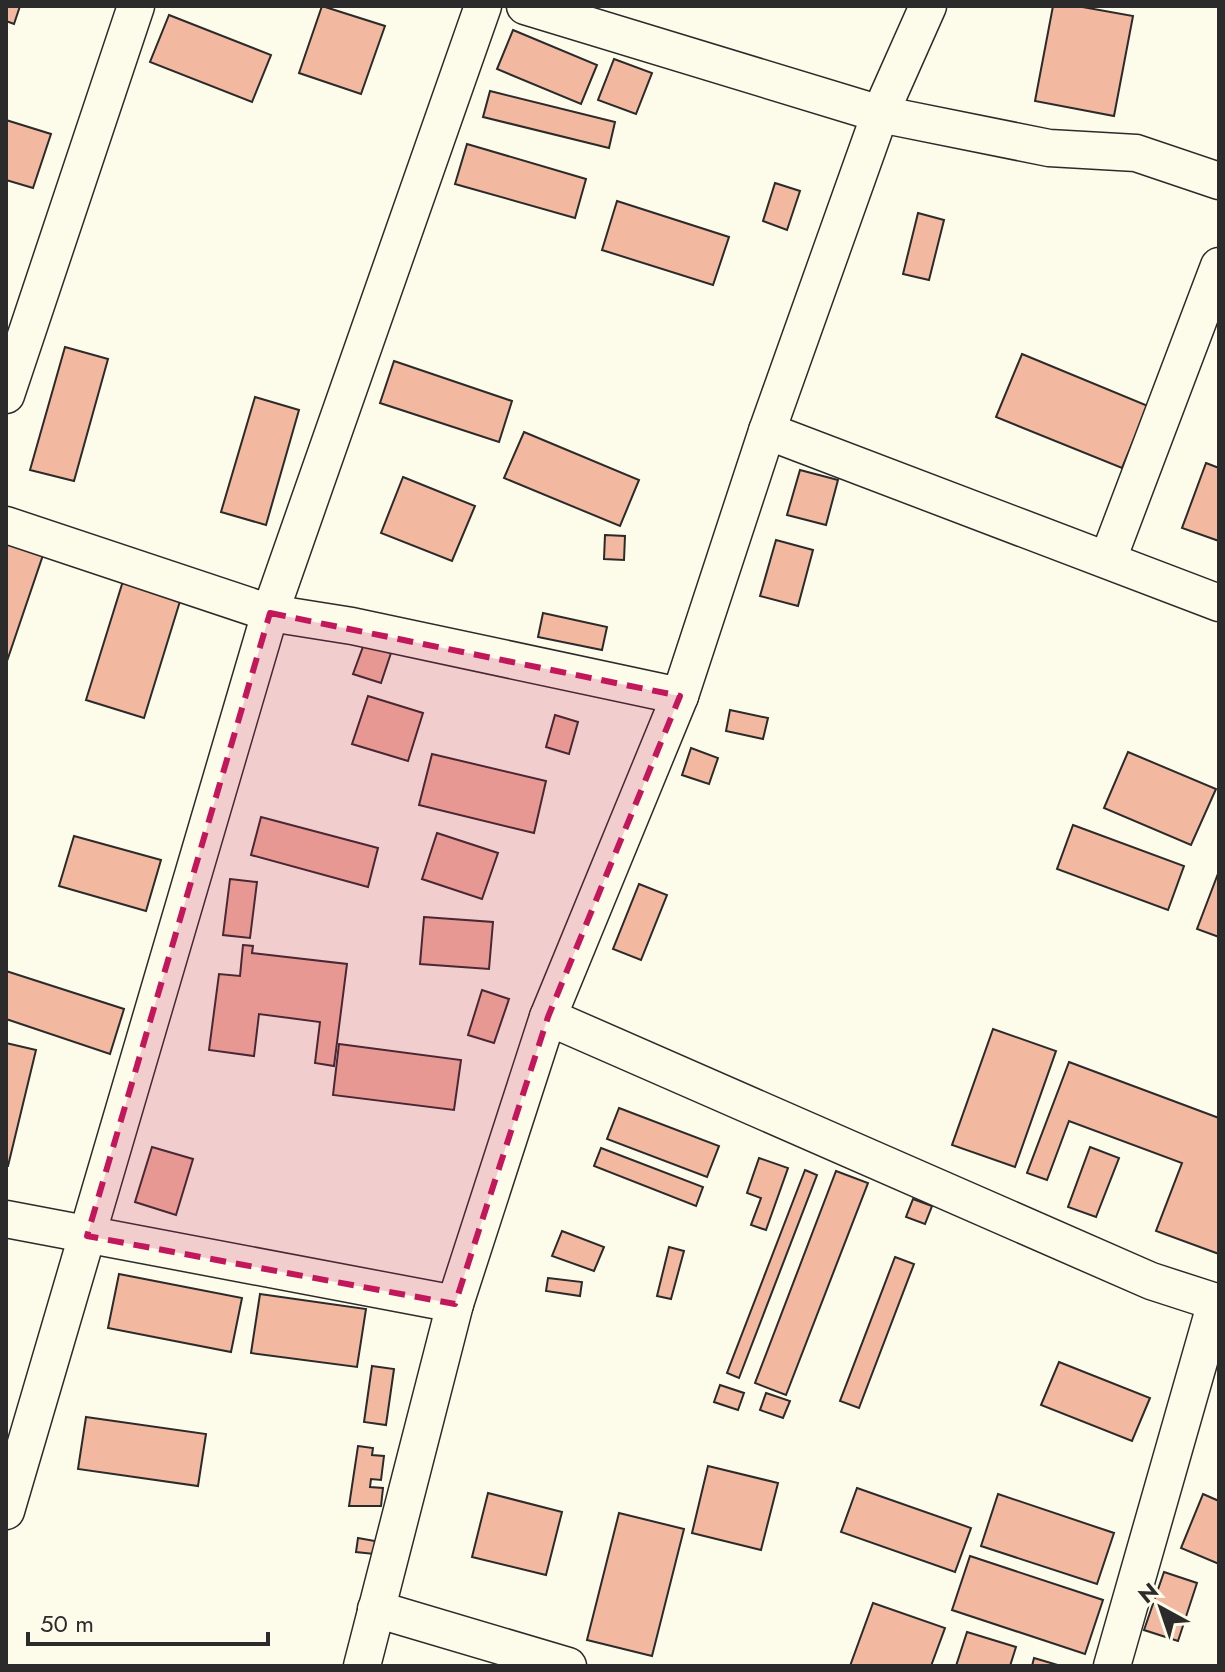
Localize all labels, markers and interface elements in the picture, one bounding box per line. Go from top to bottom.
north arrow [1121,1568,1201,1648]
text: N [1131,1575,1165,1611]
scale bar [28,1596,268,1646]
text: 50 m [40,1606,94,1641]

